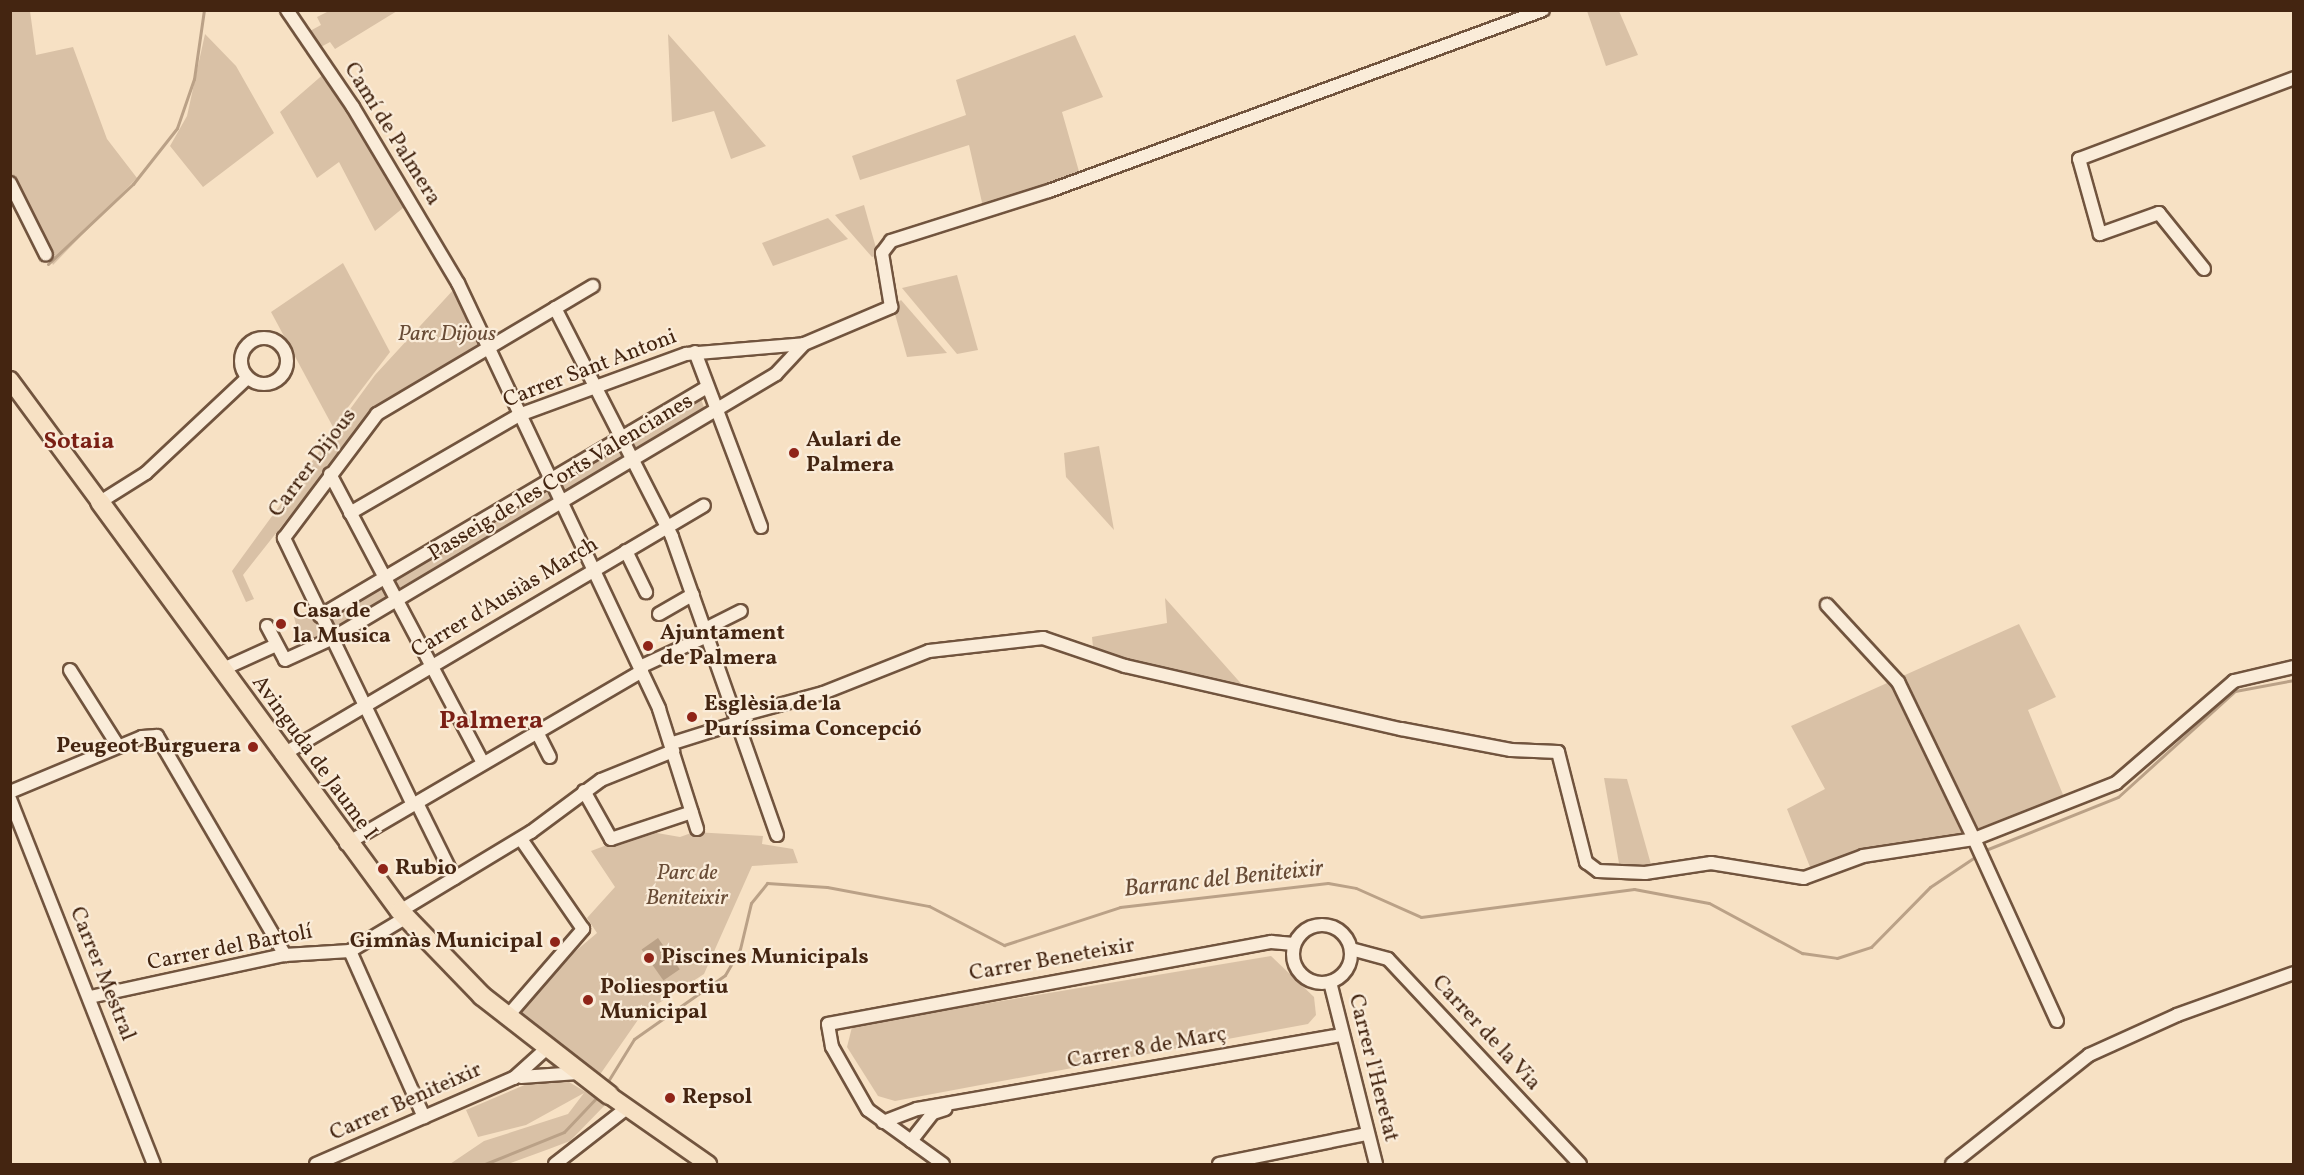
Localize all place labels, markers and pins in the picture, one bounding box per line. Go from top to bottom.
place label: Aulari de Palmera [806,427,901,478]
marker: Aulari de Palmera [787,446,801,460]
place label: Casa de la Musica [293,598,391,650]
marker: Casa de la Musica [274,617,288,631]
place label: Ajuntament de Palmera [660,620,785,672]
marker: Ajuntament de Palmera [641,639,655,653]
place label: Esglèsia de la Puríssima Concepció [704,691,922,742]
marker: Esglèsia de la Puríssima Concepció [685,710,699,724]
place label: Peugeot Burguera [56,734,241,760]
marker: Peugeot Burguera [246,740,260,754]
place label: Rubio [395,856,457,882]
marker: Rubio [376,862,390,876]
place label: Gimnàs Municipal [350,929,543,955]
marker: Gimnàs Municipal [548,935,562,949]
place label: Piscines Municipals [661,945,869,971]
marker: Piscines Municipals [642,951,656,965]
place label: Poliesportiu Municipal [600,974,728,1026]
marker: Poliesportiu Municipal [581,993,595,1007]
place label: Repsol [682,1085,752,1111]
marker: Repsol [663,1091,677,1105]

